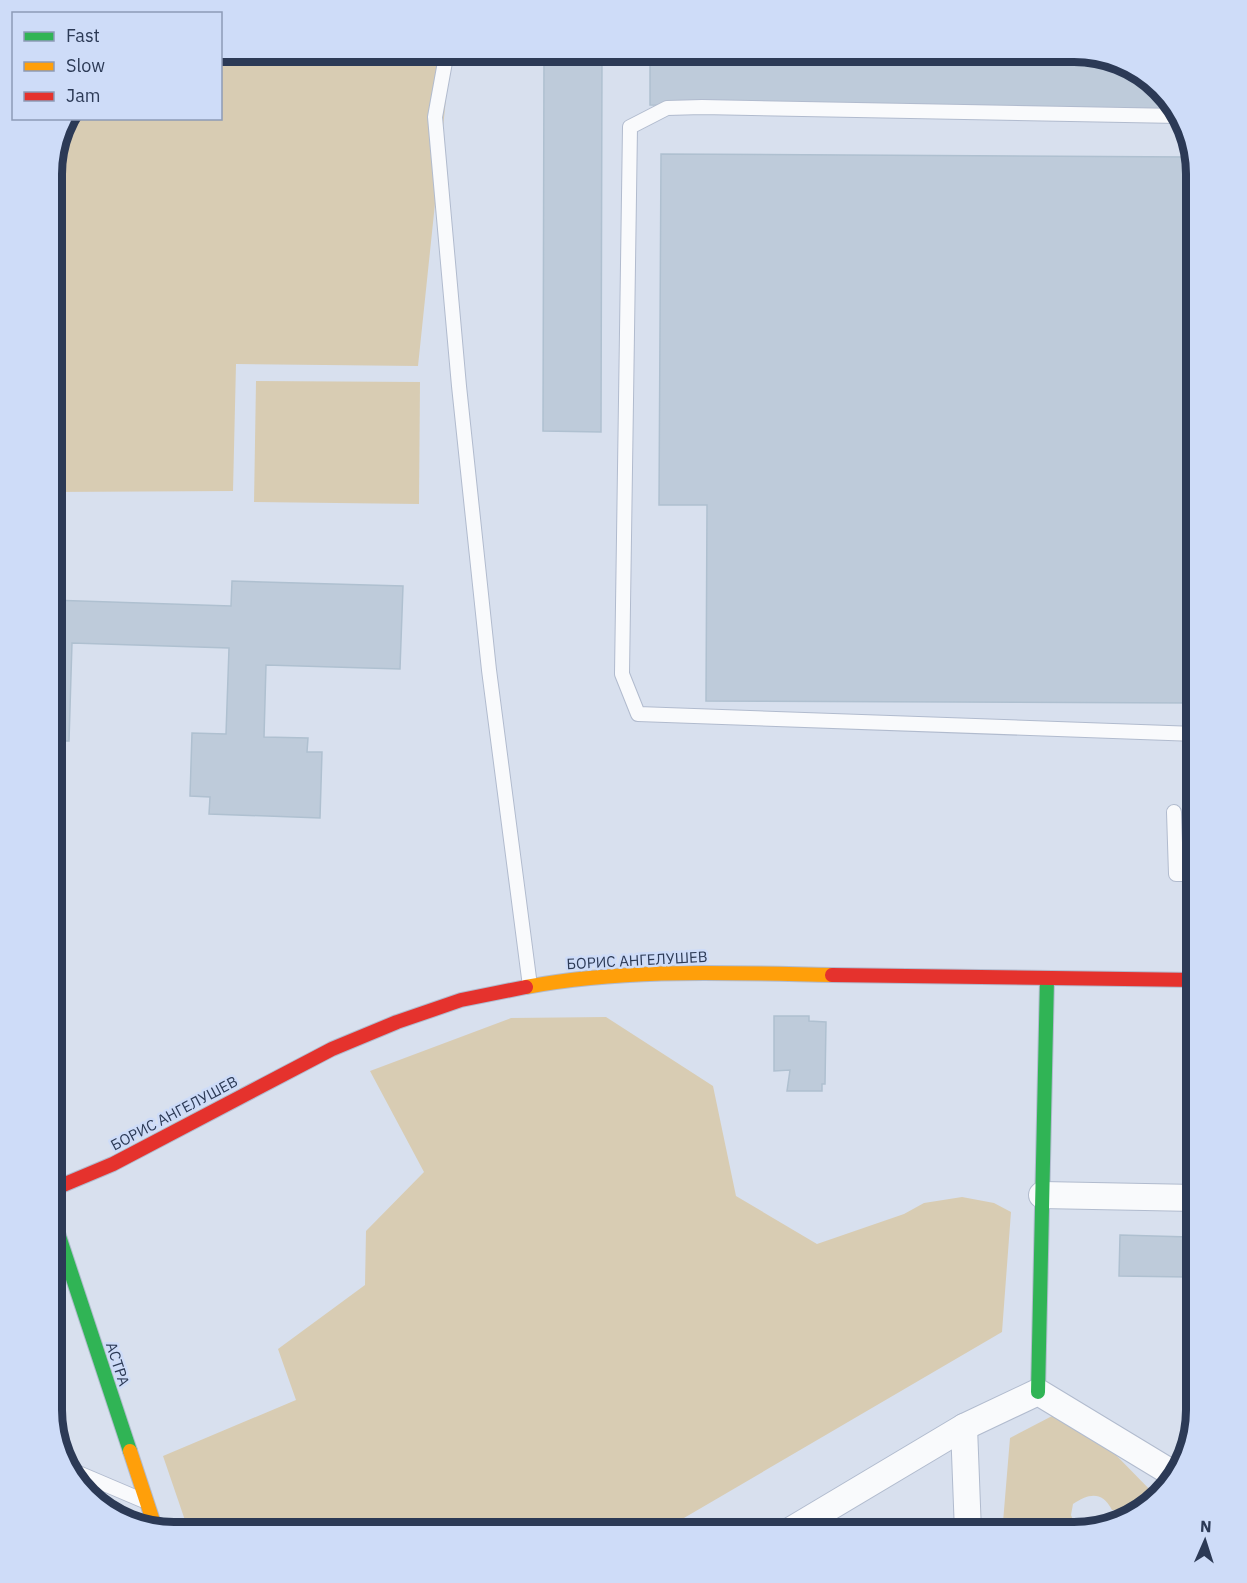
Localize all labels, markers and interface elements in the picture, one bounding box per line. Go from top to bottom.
legend [12,12,222,120]
text: Fast [66,24,100,47]
text: Slow [66,54,105,77]
text: Jam [66,84,101,107]
street label: БОРИС АНГЕЛУШЕВ [566,947,708,973]
street label: БОРИС АНГЕЛУШЕВ [107,1071,241,1155]
street label: АСТРА [102,1340,134,1389]
north arrow [1175,1511,1235,1571]
text: N [1199,1516,1212,1536]

